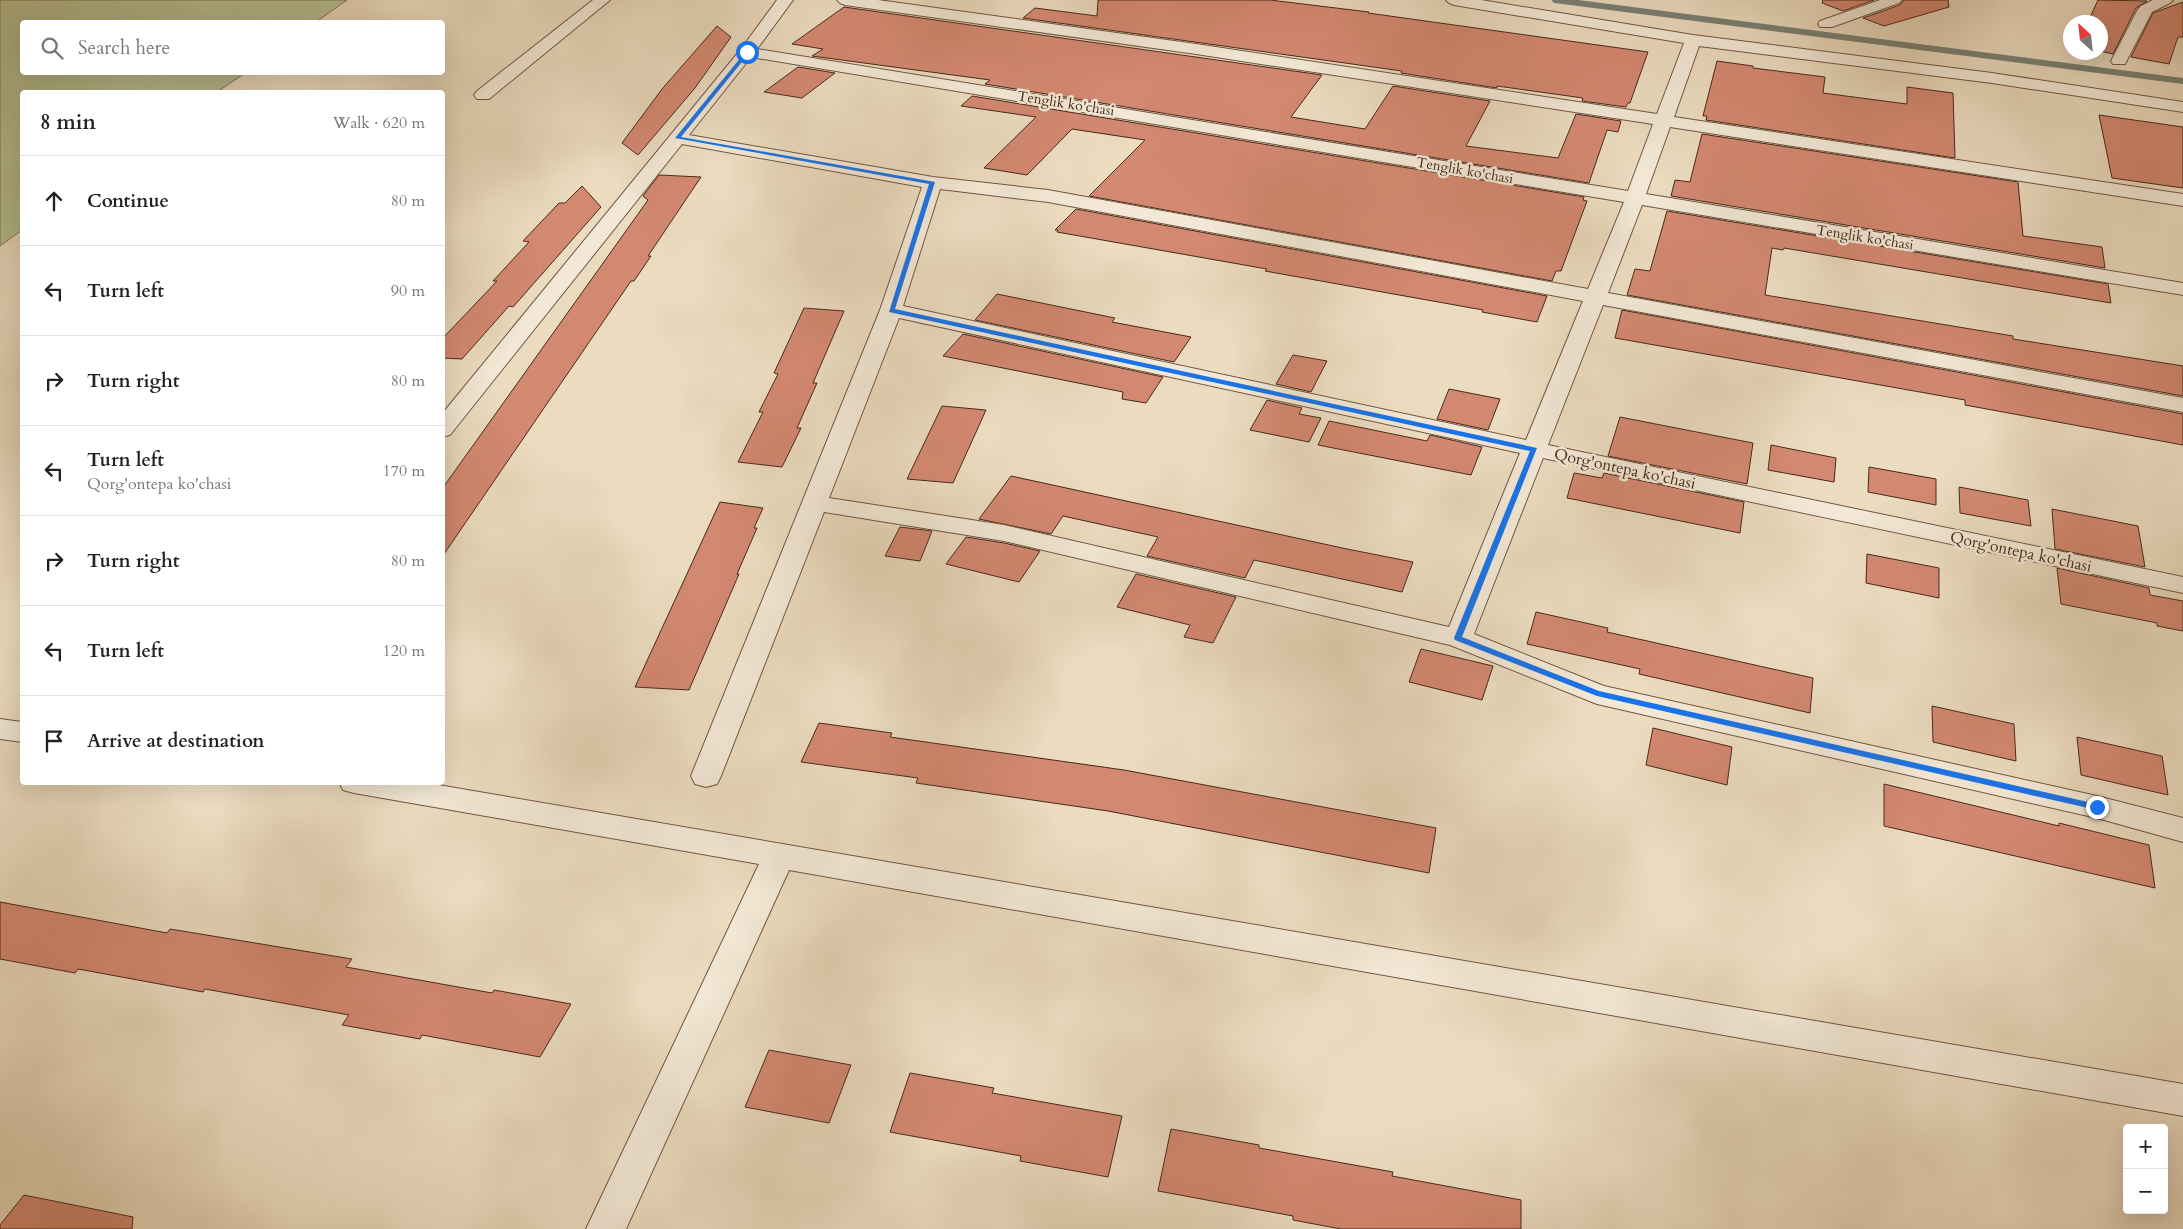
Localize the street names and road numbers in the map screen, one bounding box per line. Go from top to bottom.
street label: Tenglik ko'chasi [1016,86,1116,121]
street label: Tenglik ko'chasi [1415,153,1515,188]
street label: Tenglik ko'chasi [1815,220,1915,255]
street label: Qorg'ontepa ko'chasi [1552,443,1698,495]
street label: Qorg'ontepa ko'chasi [1948,526,2094,578]

